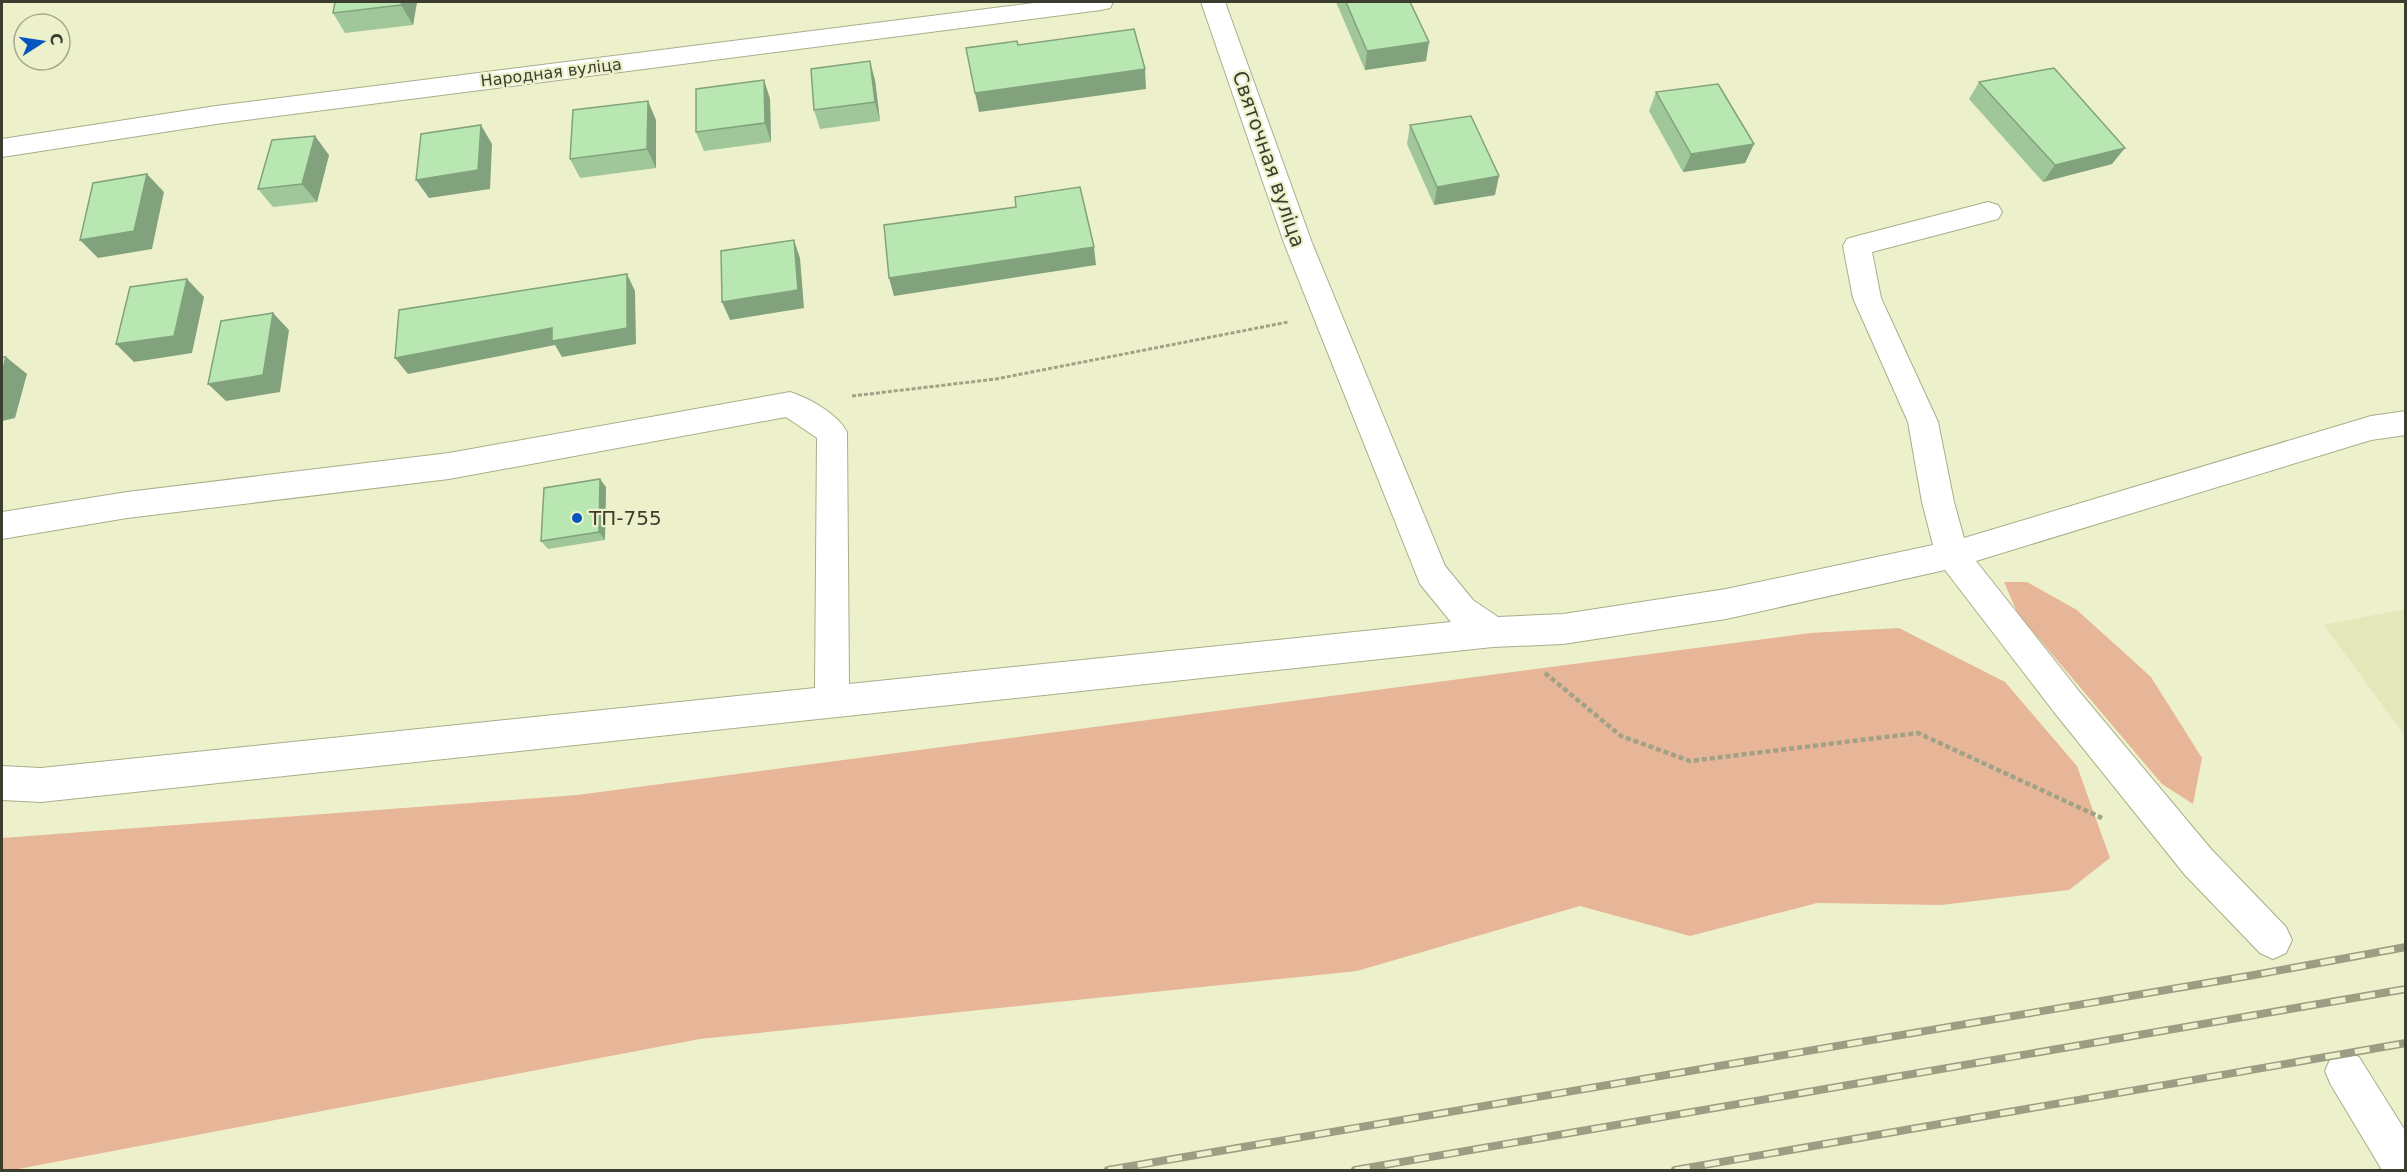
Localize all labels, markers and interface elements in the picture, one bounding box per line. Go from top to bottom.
north arrow [12,12,72,72]
text: С [46,31,67,47]
street label: Народная вуліца [479,54,623,91]
street label: Святочная вуліца [1228,68,1310,250]
place label: ТП-755 [588,506,662,530]
marker: ТП-755 [570,511,584,525]

